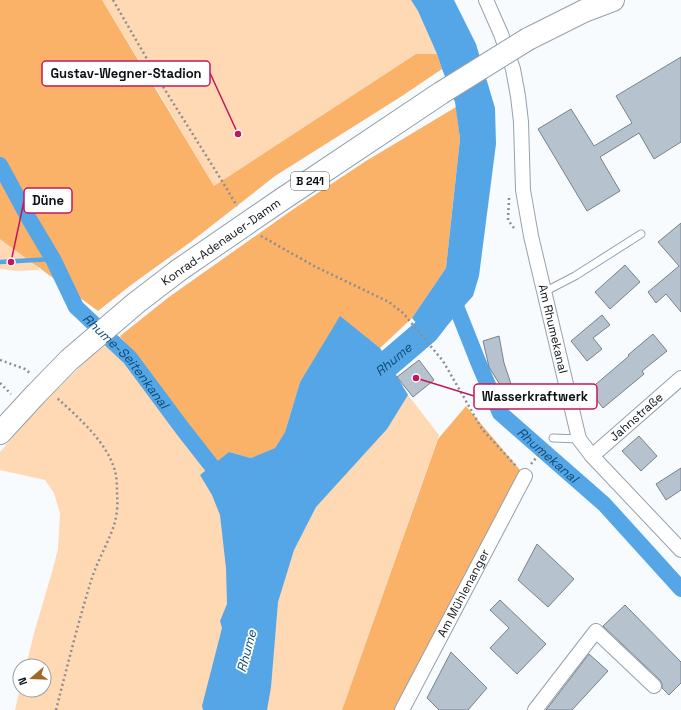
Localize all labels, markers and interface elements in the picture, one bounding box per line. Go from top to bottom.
callout: Gustav-Wegner-Stadion [42,61,210,86]
text: Gustav-Wegner-Stadion [50,65,202,82]
road number: B 241 [291,172,329,190]
callout: Düne [24,188,72,213]
text: Düne [32,192,64,209]
street label: Konrad-Adenauer-Damm [158,195,284,289]
street label: Am Rhumekanal [535,283,571,375]
water label: Rhume-Seitenkanal [79,310,174,414]
water label: Rhume [372,338,416,380]
callout: Wasserkraftwerk [474,384,597,409]
text: Wasserkraftwerk [482,388,589,405]
street label: Jahnstraße [606,389,666,445]
water label: Rhumekanal [513,424,583,488]
street label: Am Mühlenanger [434,546,493,640]
water label: Rhume [233,627,261,674]
north arrow [12,658,52,698]
text: N [15,675,30,687]

